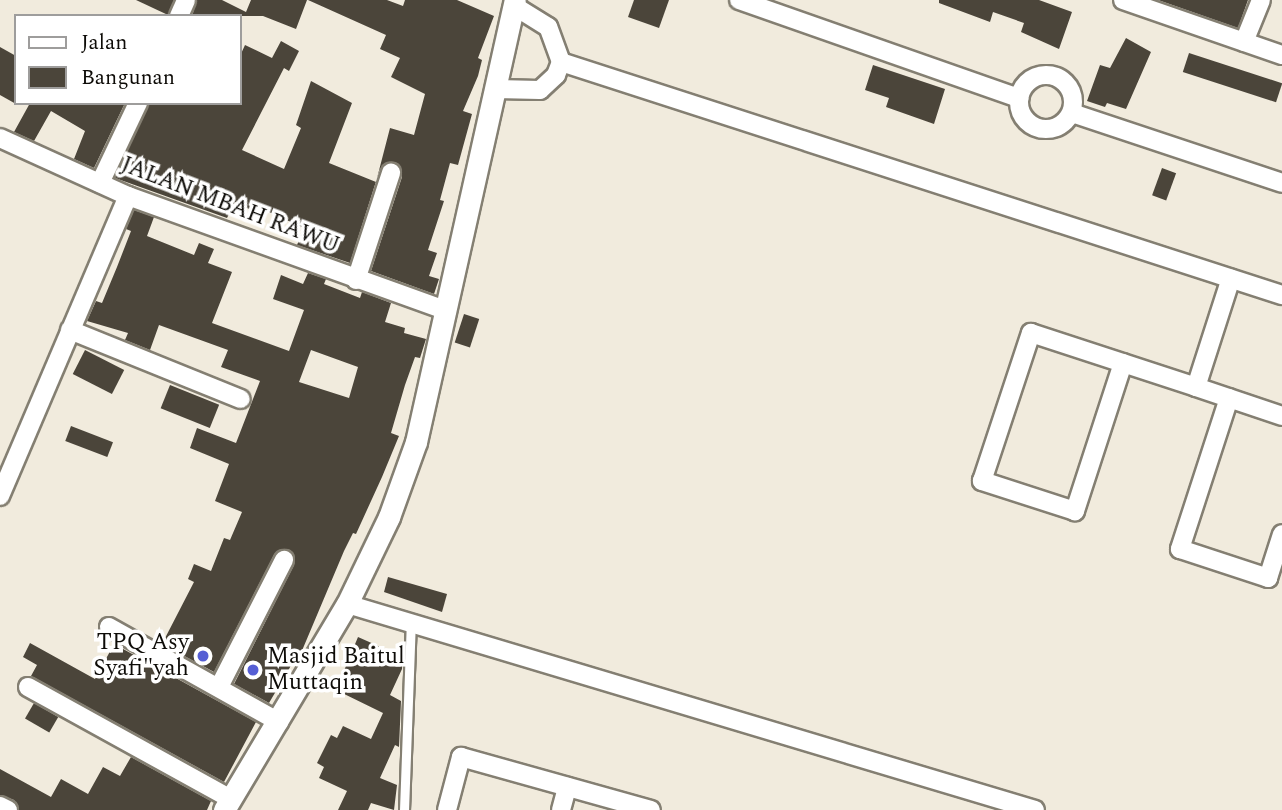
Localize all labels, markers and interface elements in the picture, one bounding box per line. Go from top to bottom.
legend [14,14,242,105]
text: Jalan [81,27,127,59]
text: Bangunan [81,62,175,94]
street label: JALAN MBAH RAWU [117,152,343,260]
place label: TPQ Asy Syafi"yah [93,629,189,683]
place label: Masjid Baitul Muttaqin [267,643,405,697]
marker: TPQ Asy Syafi"yah [195,648,211,664]
marker: Masjid Baitul Muttaqin [245,662,261,678]

